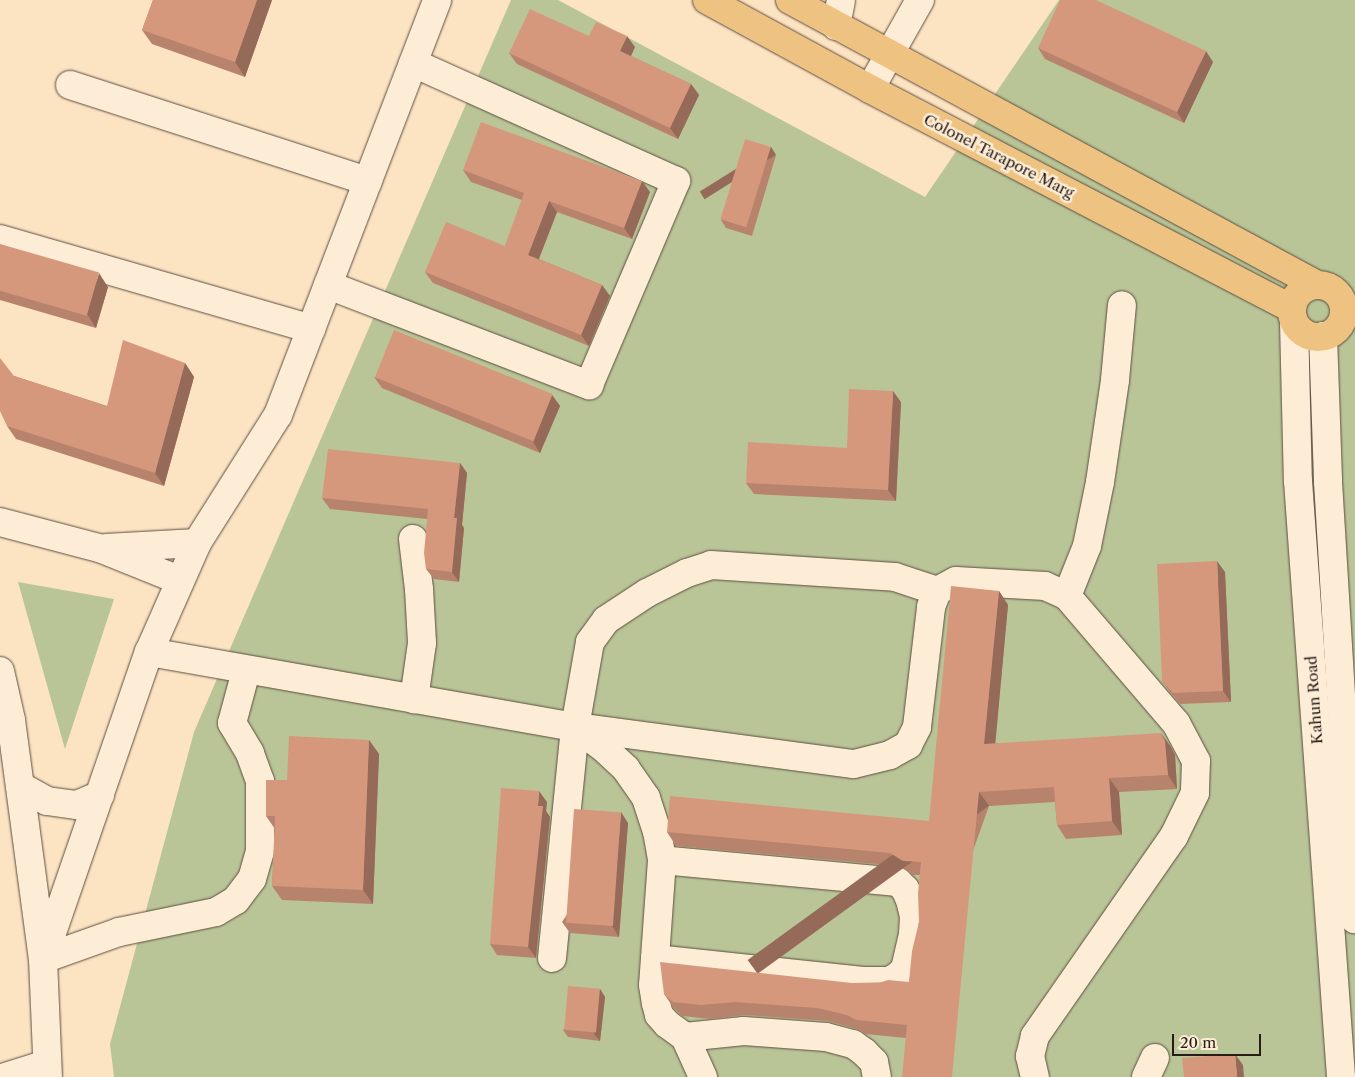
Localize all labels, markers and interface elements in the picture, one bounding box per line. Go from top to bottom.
street label: Colonel Tarapore Marg [921,110,1077,202]
street label: Kahun Road [1302,655,1326,745]
scale bar [1175,1024,1264,1056]
text: 20 m [1180,1033,1216,1052]

